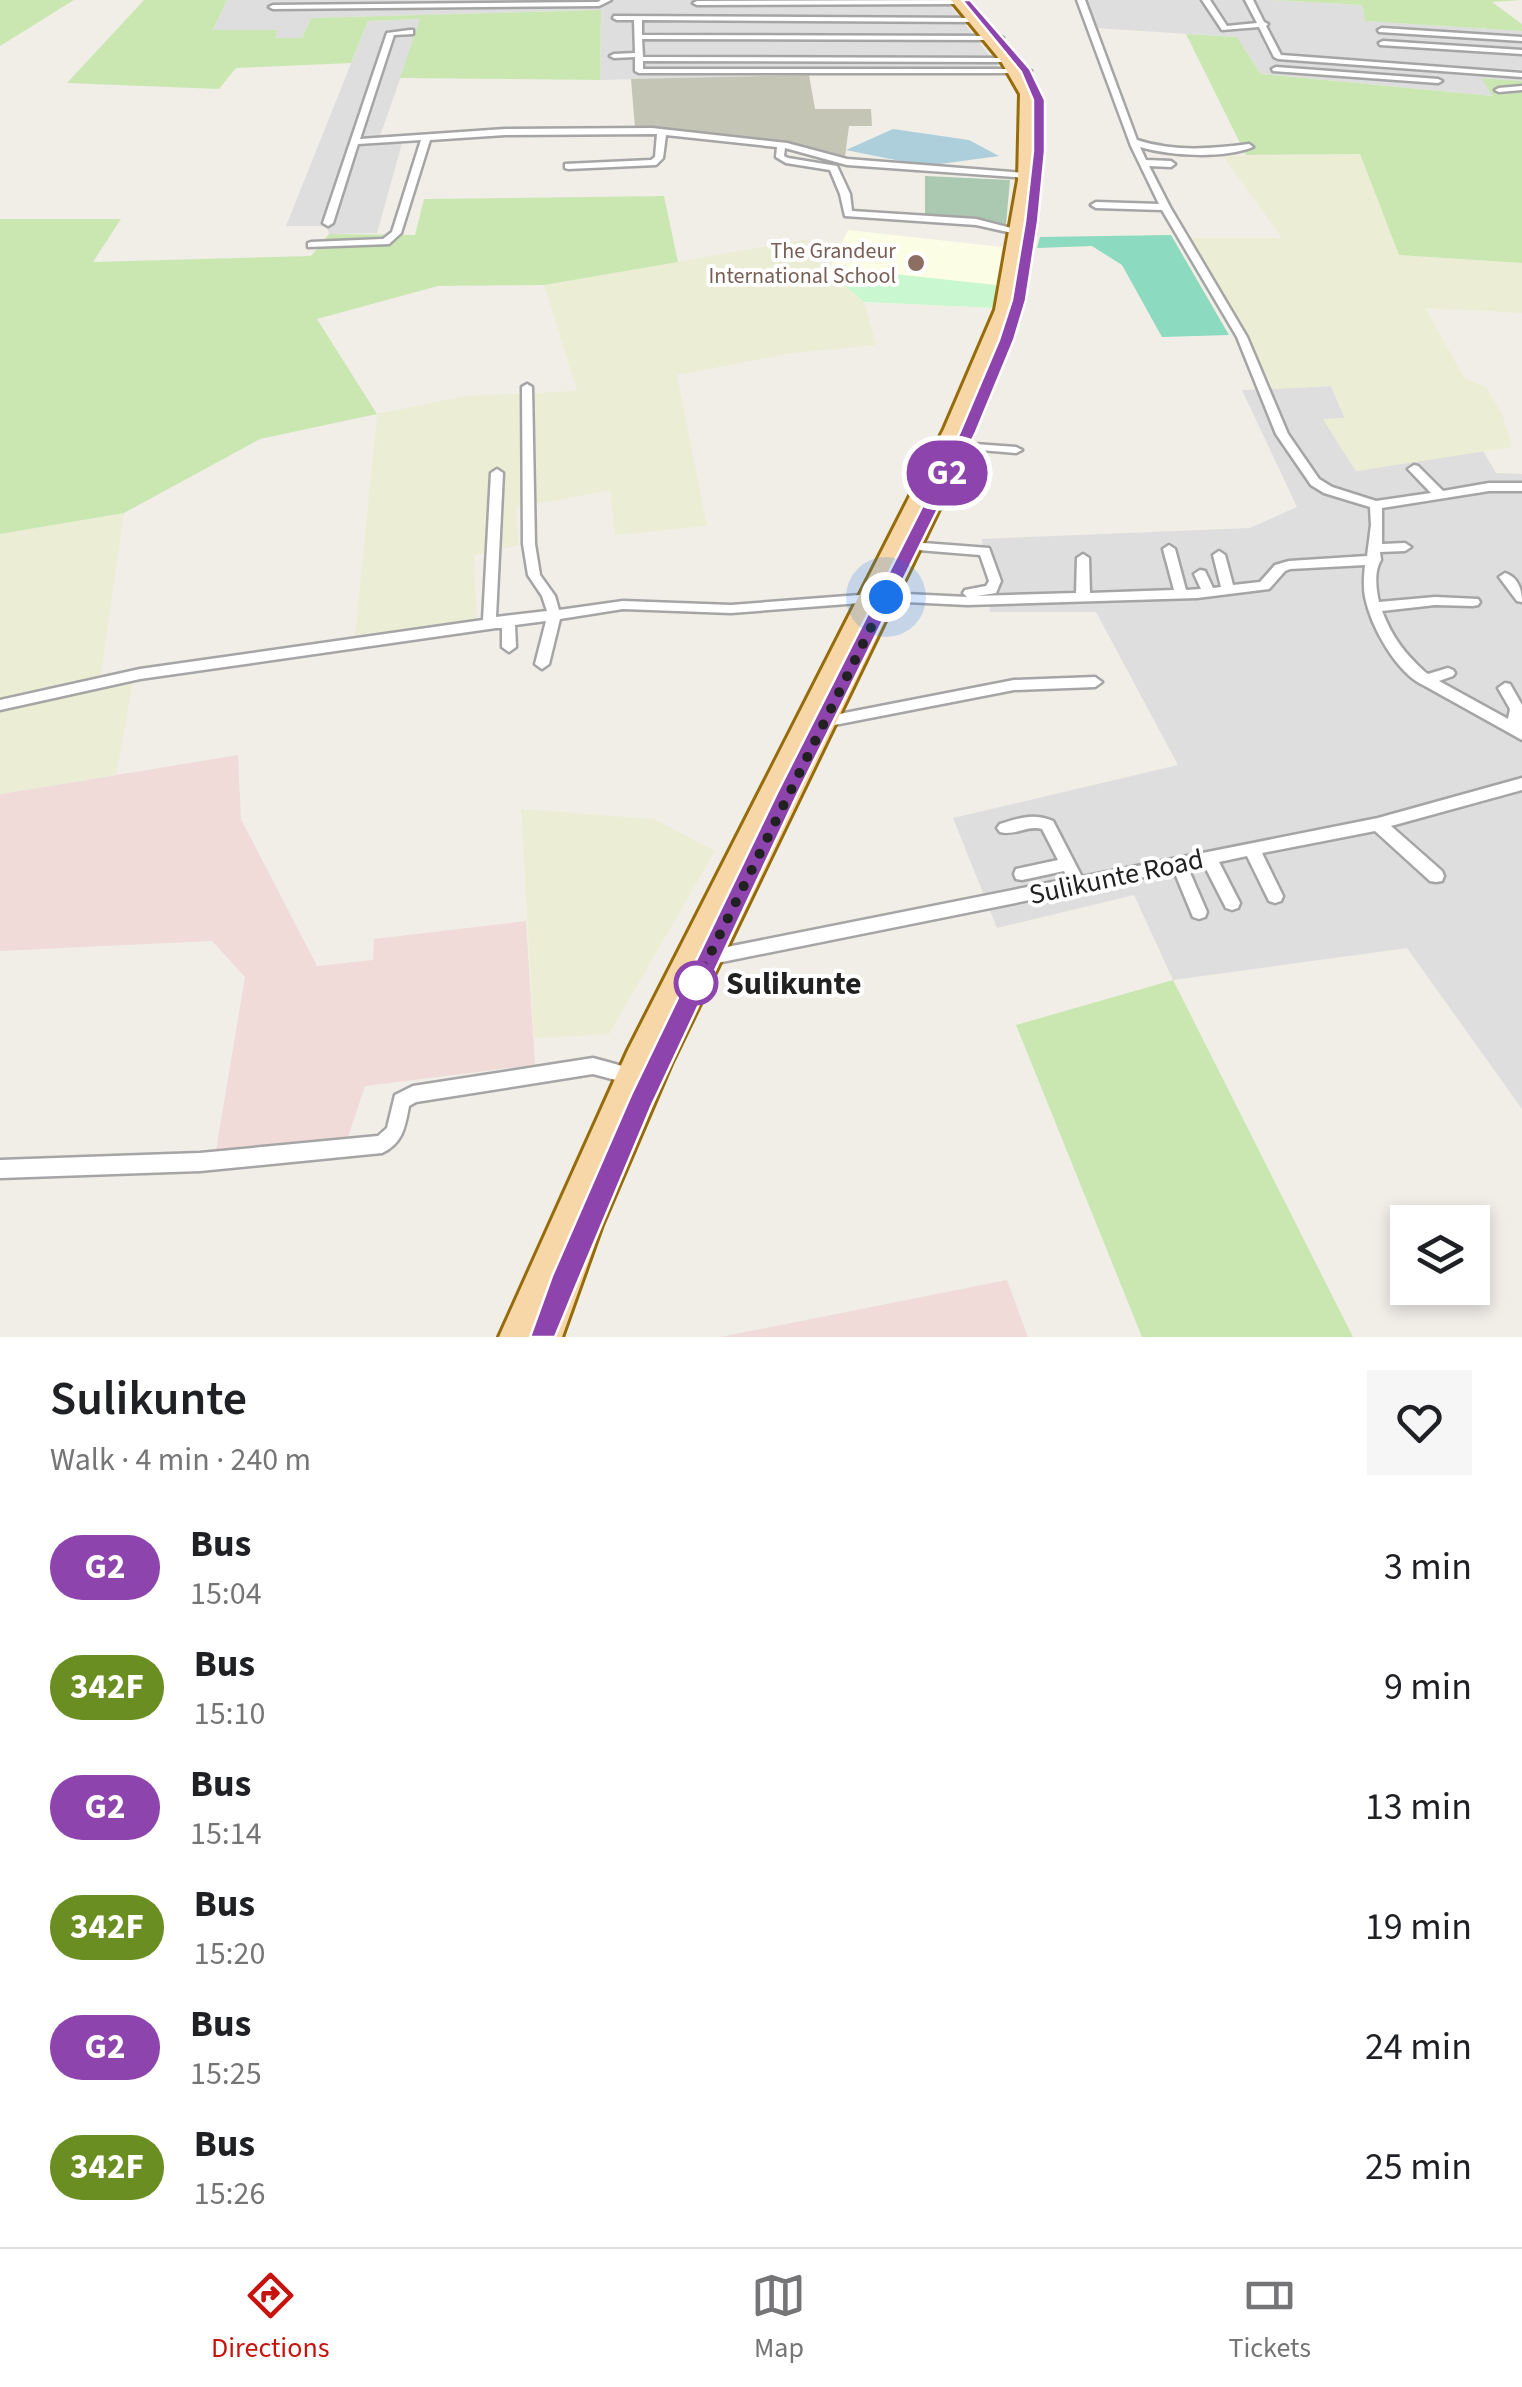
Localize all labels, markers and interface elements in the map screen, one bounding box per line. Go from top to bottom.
place label: The Grandeur International School [709,235,896,292]
marker: The Grandeur International School [905,252,927,274]
line badge: G2 [902,440,992,506]
text: G2 [927,448,967,498]
your location [861,572,911,622]
street label: Sulikunte Road [1026,839,1207,915]
place label: Sulikunte [726,961,862,1007]
marker: Sulikunte [675,962,717,1004]
map controls [1390,1205,1490,1305]
button: layers [1390,1205,1490,1305]
text: Sulikunte [50,1365,247,1433]
button: heart [1367,1370,1472,1475]
text: Walk · 4 min · 240 m [50,1437,311,1483]
text: Bus [190,1517,251,1571]
text: 3 min [1384,1540,1472,1594]
text: G2 [85,1542,125,1592]
text: 15:04 [190,1571,262,1617]
text: Bus [194,1637,255,1691]
text: 9 min [1384,1660,1472,1714]
text: 342F [70,1662,144,1712]
text: 15:10 [194,1691,265,1737]
text: Bus [190,1757,251,1811]
text: 13 min [1365,1780,1472,1834]
text: G2 [85,1782,125,1832]
text: 15:14 [190,1811,262,1857]
text: Bus [194,1877,255,1931]
text: 19 min [1365,1900,1472,1954]
text: 342F [70,1902,144,1952]
text: 15:20 [194,1931,265,1977]
text: Bus [190,1997,251,2051]
text: 24 min [1365,2020,1472,2074]
text: G2 [85,2022,125,2072]
text: 15:25 [190,2051,262,2097]
text: Bus [194,2117,255,2171]
text: 25 min [1365,2140,1472,2194]
text: 342F [70,2142,144,2192]
text: 15:26 [194,2171,265,2217]
tab: Directions [211,2268,329,2368]
tab: Map [751,2268,806,2368]
tab: Tickets [1228,2268,1311,2368]

